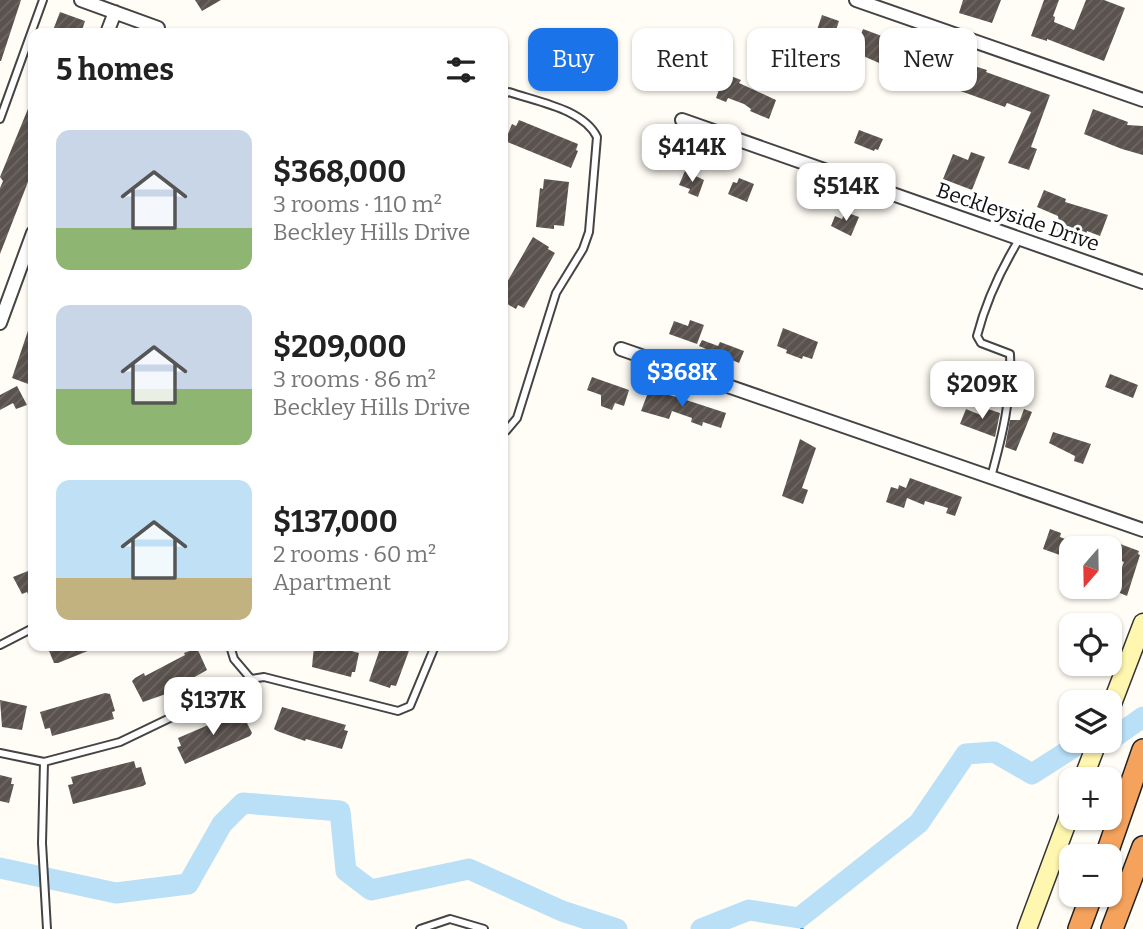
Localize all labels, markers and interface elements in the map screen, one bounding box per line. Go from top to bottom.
chip: Buy [528,28,618,91]
chip: Rent [632,28,733,91]
chip: Filters [747,28,865,91]
chip: New [879,28,977,91]
icon: filters [442,51,480,89]
text: 5 homes [56,52,174,88]
pin: $414K [643,124,741,184]
text: $414K [658,133,726,161]
text: $368,000 [273,154,406,190]
icon: home [112,158,196,242]
pin: $514K [797,164,895,223]
text: $514K [813,172,879,200]
street label: Beckleyside Drive [933,177,1103,257]
text: 3 rooms · 110 m² [273,190,442,218]
text: Beckley Hills Drive [273,218,470,246]
text: $209,000 [273,329,406,365]
icon: home [112,333,196,417]
pin: $368K [633,350,731,409]
text: $368K [647,358,717,386]
pin: $209K [933,362,1031,421]
text: 3 rooms · 86 m² [273,365,436,393]
text: $209K [946,370,1018,398]
text: Beckley Hills Drive [273,393,470,421]
text: $137,000 [273,504,398,540]
icon: home [112,508,196,592]
north arrow [1059,536,1122,598]
map controls [1059,536,1122,907]
text: 2 rooms · 60 m² [273,540,436,568]
text: Apartment [273,568,391,596]
button: locate [1059,613,1122,676]
pin: $137K [164,678,262,737]
text: $137K [180,686,246,714]
button: layers [1059,690,1122,753]
button: + [1059,767,1122,830]
button: − [1059,844,1122,907]

